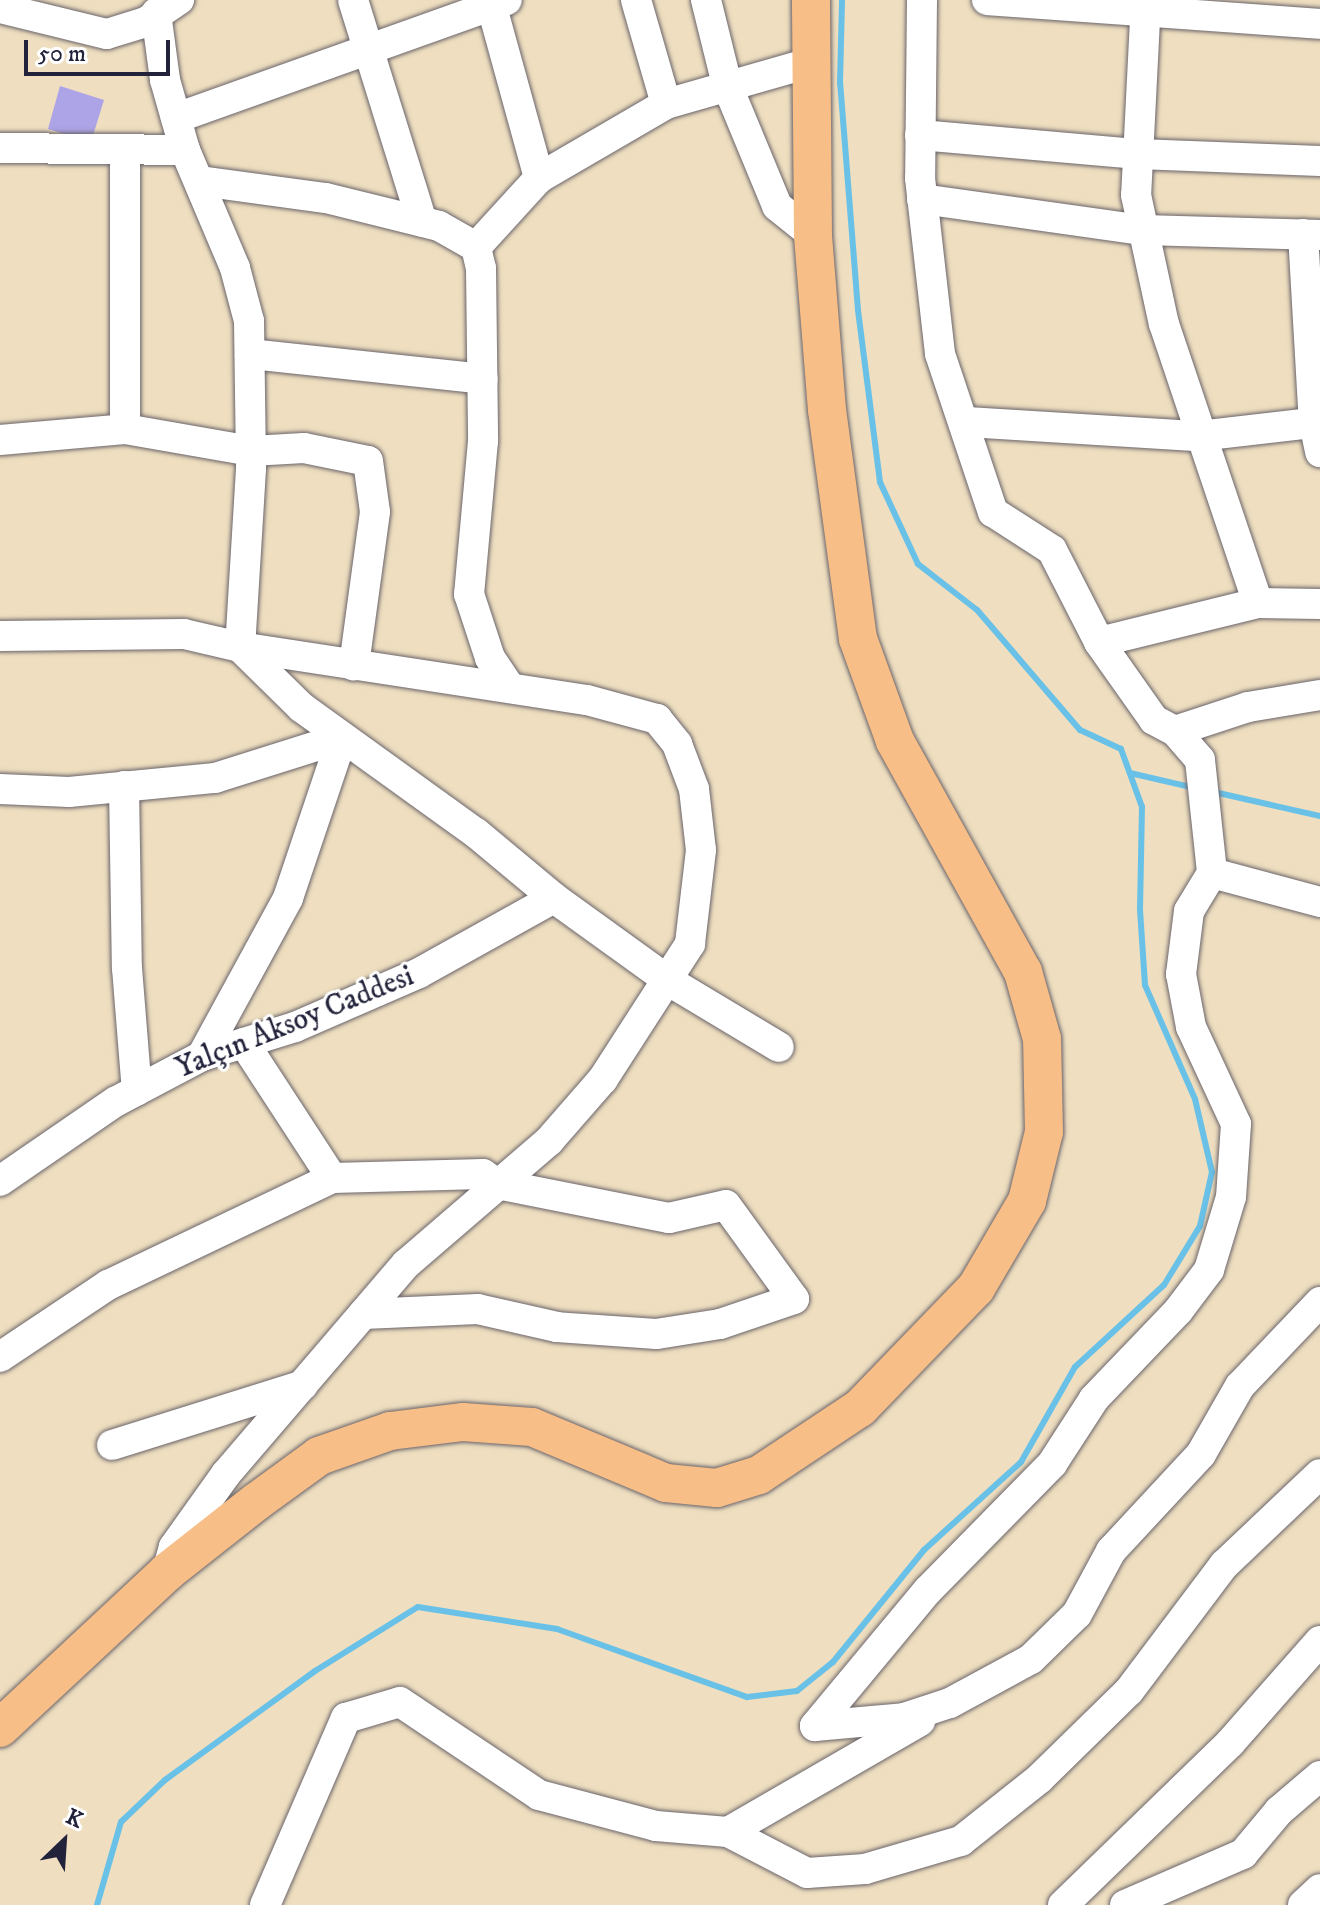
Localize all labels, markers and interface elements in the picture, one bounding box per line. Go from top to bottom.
scale bar [28,24,174,74]
text: 50 m [38,39,86,69]
street label: Yalçın Aksoy Caddesi [171,959,419,1087]
north arrow [24,1801,104,1881]
text: K [62,1803,87,1834]

